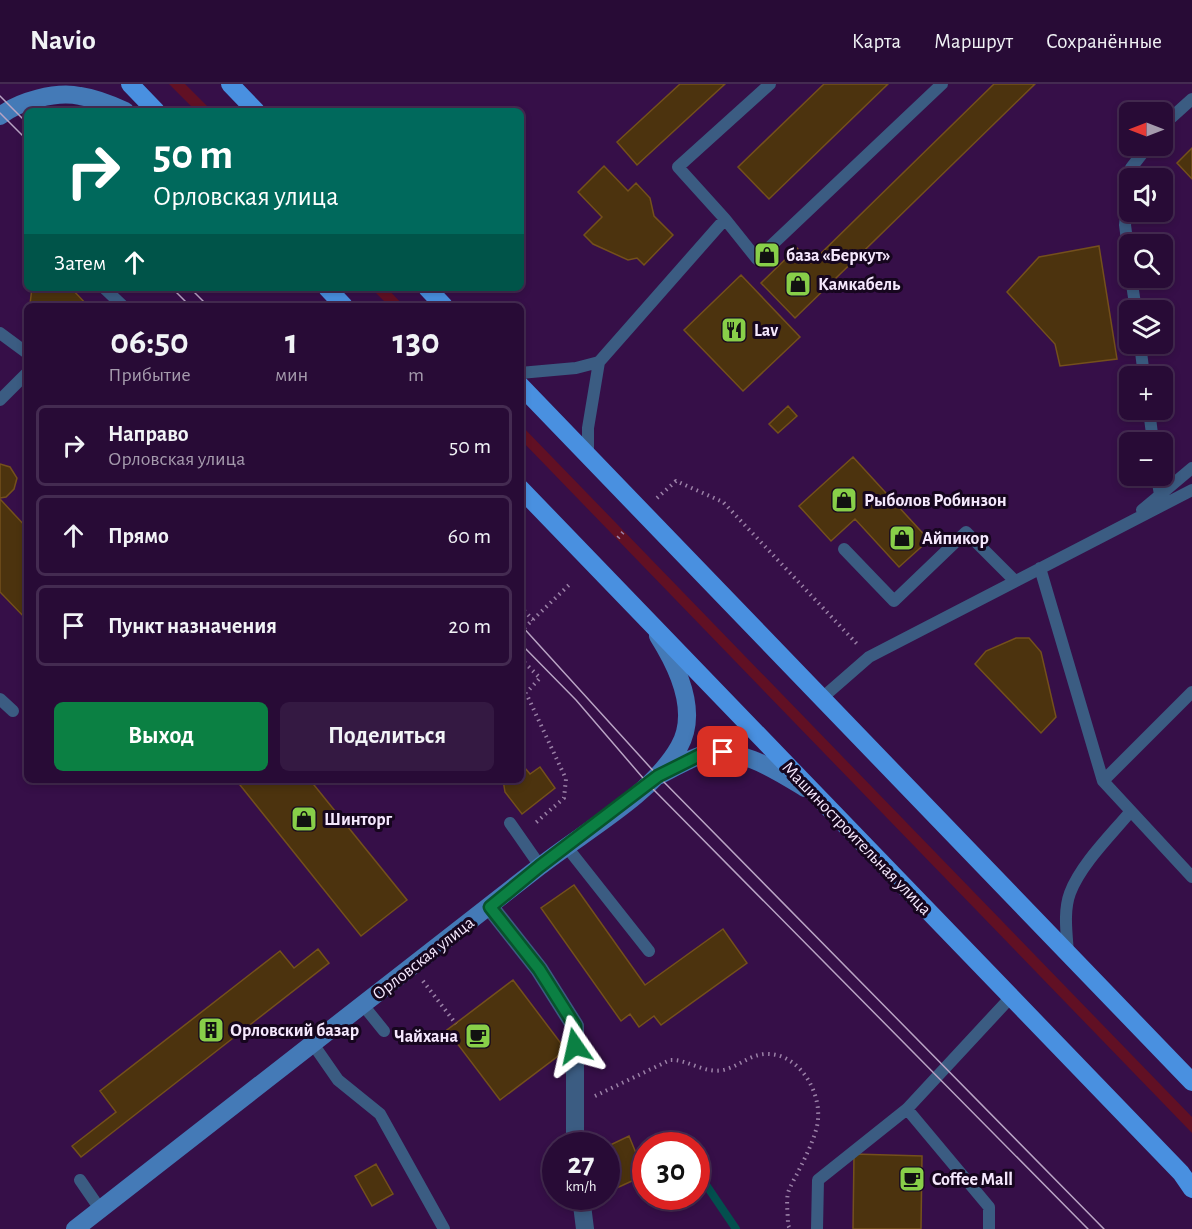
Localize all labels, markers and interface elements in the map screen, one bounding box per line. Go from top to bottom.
text: Navio [30,27,96,55]
text: Карта [852,31,901,52]
text: Маршрут [934,31,1013,52]
text: Сохранённые [1046,31,1162,52]
north arrow [1119,102,1173,156]
map controls [1119,102,1173,486]
icon: right [54,132,132,210]
text: 50 m [153,134,233,176]
button: sound [1119,168,1173,222]
text: Орловская улица [153,183,339,210]
button: search [1119,234,1173,288]
shop icon: база «Беркут» [752,240,782,270]
icon: ahead [118,246,151,279]
place label: база «Беркут» [786,247,890,265]
text: Затем [54,252,106,274]
shop icon: Камкабель [783,269,813,299]
place label: Камкабель [818,276,901,294]
button: layers [1119,300,1173,354]
restaurant icon: Lav [719,315,749,345]
place label: Lav [754,322,778,340]
text: 06:50 [110,324,189,360]
text: 1 [285,324,298,360]
text: 130 [392,324,440,360]
text: Прибытие [108,365,191,385]
text: мин [275,365,308,385]
text: m [408,365,424,385]
button: + [1119,366,1173,420]
text: Направо [108,423,189,445]
icon: right [57,429,90,462]
button: − [1119,432,1173,486]
text: 50 m [449,435,491,457]
text: Орловская улица [108,449,245,469]
shop icon: Рыболов Робинзон [829,485,859,515]
place label: Рыболов Робинзон [864,492,1007,510]
icon: ahead [57,519,90,552]
shop icon: Айпикор [887,523,917,553]
text: Прямо [108,525,169,547]
text: 60 m [448,525,491,547]
place label: Айпикор [922,530,989,548]
icon: arrive [57,609,90,642]
text: Пункт назначения [108,615,277,637]
text: 20 m [448,615,491,637]
button: Выход [54,702,268,771]
button: Поделиться [280,702,494,771]
pin [697,726,748,777]
icon: arrive [706,735,739,768]
street label: Машиностроительная улица [778,758,934,919]
shop icon: Шинторг [289,804,319,834]
place label: Шинторг [324,811,393,829]
street label: Орловская улица [369,914,478,1004]
position arrow [543,1014,607,1078]
building icon: Орловский базар [196,1015,226,1045]
cafe icon: Чайхана [463,1021,493,1051]
place label: Орловский базар [230,1022,359,1040]
place label: Чайхана [394,1028,458,1046]
speed limit sign: 30 [632,1132,710,1210]
text: 27 [567,1149,595,1179]
cafe icon: Coffee Mall [897,1164,927,1194]
place label: Coffee Mall [932,1171,1013,1189]
text: km/h [566,1179,596,1194]

